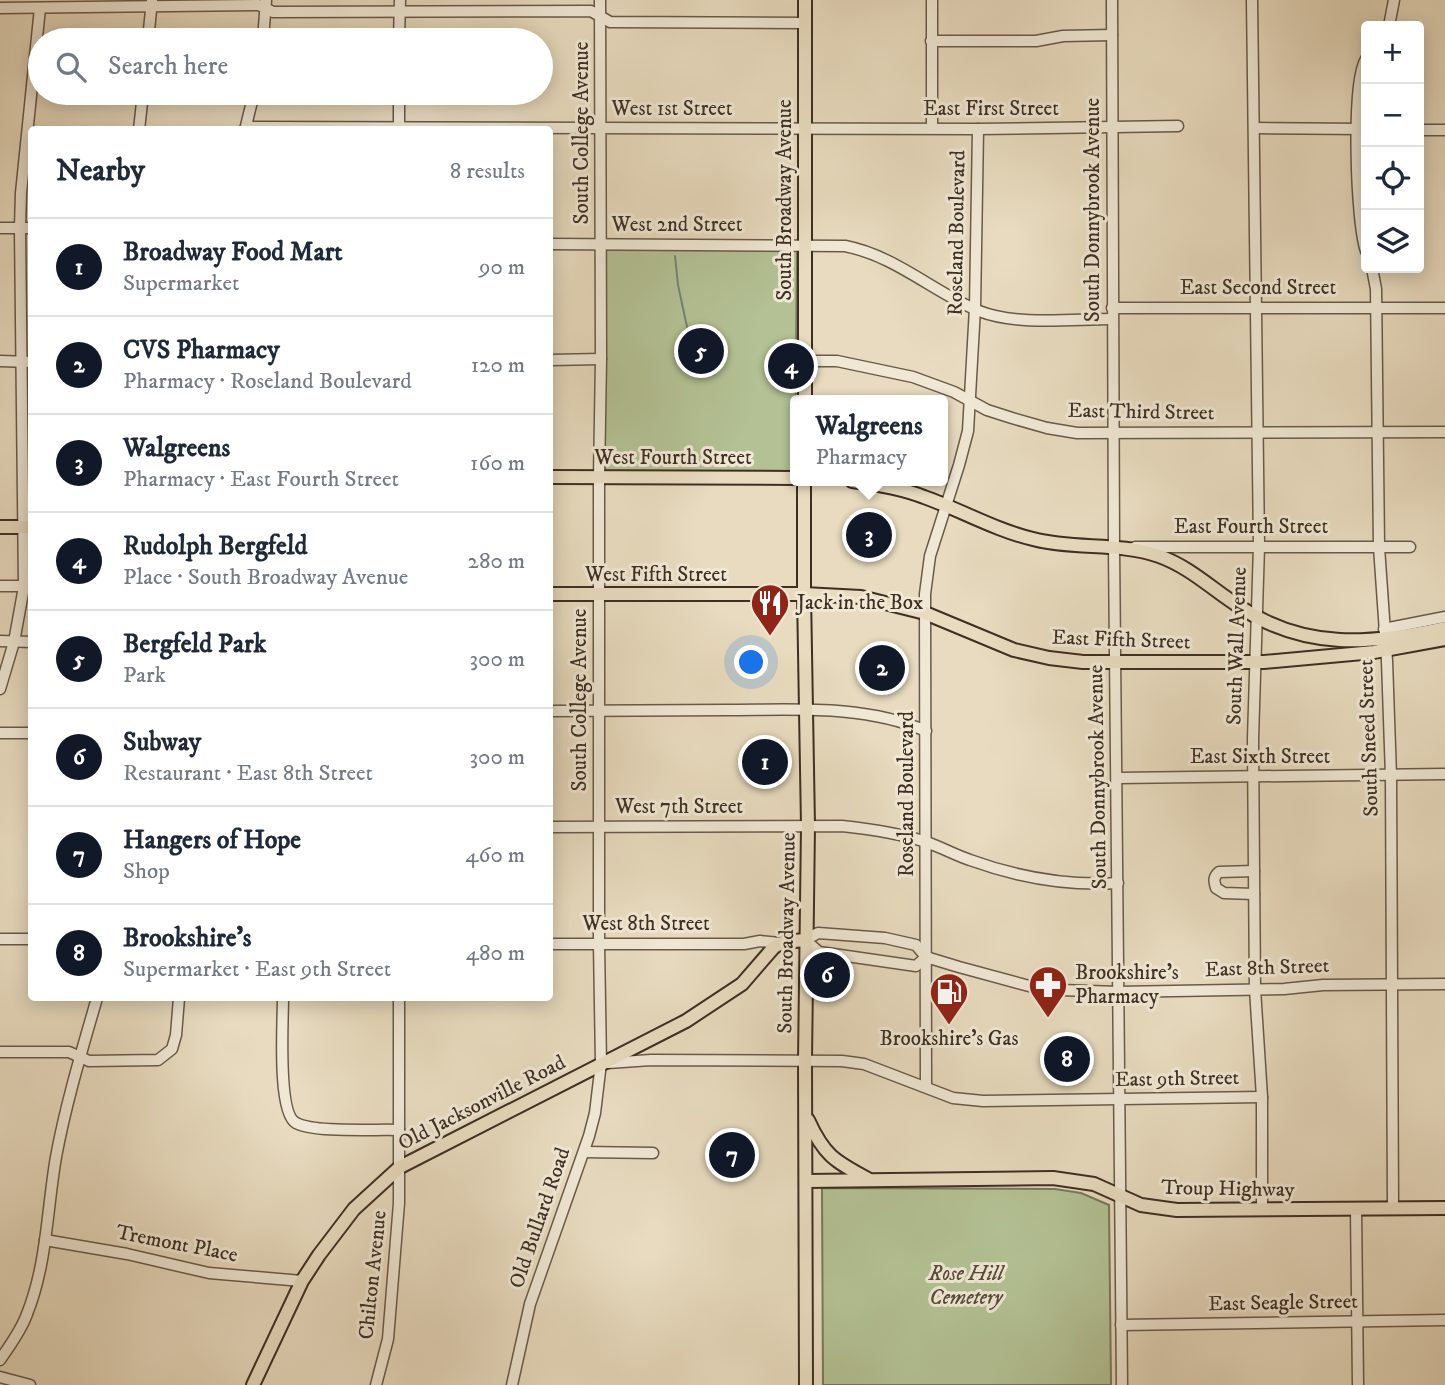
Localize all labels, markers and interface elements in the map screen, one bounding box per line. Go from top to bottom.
map controls [1361,21,1424,273]
button: + [1361,21,1424,84]
search box [28,28,553,105]
street label: South College Avenue [569,41,595,224]
icon: search [52,48,90,86]
text: Search here [108,50,228,83]
button: − [1361,84,1424,147]
street label: West 1st Street [611,96,733,122]
street label: East First Street [923,96,1059,122]
street label: South Donnybrook Avenue [1080,97,1106,322]
street label: South Broadway Avenue [772,99,798,301]
button: locate [1361,147,1424,210]
street label: Roseland Boulevard [943,149,971,316]
text: Nearby [56,153,145,190]
text: 8 results [450,157,525,186]
button: layers [1361,210,1424,273]
street label: West 2nd Street [610,212,743,238]
text: Broadway Food Mart [123,236,343,269]
text: 1 [75,253,83,282]
text: 90 m [479,253,525,282]
text: Supermarket [123,269,239,298]
street label: East Second Street [1180,275,1337,301]
pin: 5 [678,325,724,377]
text: CVS Pharmacy [123,334,280,367]
pin: 4 [768,340,814,392]
text: 2 [73,351,85,380]
text: 120 m [471,351,525,380]
text: Pharmacy · Roseland Boulevard [123,367,412,396]
popup [790,395,948,486]
street label: East Third Street [1067,398,1215,426]
text: Walgreens [815,410,923,443]
text: Walgreens [123,432,230,465]
text: Pharmacy [815,443,907,472]
street label: West Fourth Street [593,445,752,471]
text: 3 [75,449,83,478]
text: 160 m [470,449,525,478]
text: Pharmacy · East Fourth Street [123,465,399,494]
pin: 3 [846,509,892,561]
street label: East Fourth Street [1174,514,1328,540]
text: Rudolph Bergfeld [123,530,308,563]
text: 4 [72,547,86,576]
text: 280 m [468,547,525,576]
street label: West Fifth Street [584,562,727,588]
text: Place · South Broadway Avenue [123,563,408,592]
street label: South Wall Avenue [1221,566,1253,725]
restaurant icon: Jack in the Box [749,582,791,637]
place label: Jack in the Box [795,590,923,616]
street label: South College Avenue [567,608,593,791]
street label: East Fifth Street [1051,625,1191,655]
text: Bergfeld Park [123,628,266,661]
pin: 2 [859,642,905,694]
text: 5 [73,645,85,674]
text: 300 m [469,645,525,674]
your location [734,645,768,679]
street label: South Sneed Street [1353,659,1385,817]
text: Park [123,661,166,690]
street label: South Donnybrook Avenue [1083,664,1113,890]
street label: Roseland Boulevard [894,711,920,877]
text: Subway [123,726,201,759]
pin: 1 [742,736,788,788]
text: 6 [73,743,85,772]
text: 300 m [469,743,525,772]
street label: East Sixth Street [1190,744,1331,770]
text: Restaurant · East 8th Street [123,759,373,788]
street label: West 7th Street [614,794,743,820]
text: Hangers of Hope [123,824,301,857]
street label: South Broadway Avenue [772,832,802,1034]
text: 7 [73,841,85,870]
text: 460 m [465,841,525,870]
text: Shop [123,857,170,886]
street label: West 8th Street [581,911,710,937]
text: Brookshire's [123,922,252,955]
text: 8 [73,939,85,968]
text: 480 m [466,939,525,968]
pin: 6 [804,949,850,1001]
street label: East 8th Street [1204,953,1330,983]
text: Supermarket · East 9th Street [123,955,391,984]
place label: Brookshire's Pharmacy [1075,960,1179,1010]
pharmacy icon: Brookshire's Pharmacy [1027,964,1069,1019]
fuel station icon: Brookshire's Gas [928,971,970,1026]
place label: Brookshire's Gas [880,1026,1018,1052]
pin: 8 [1044,1033,1090,1085]
street label: Old Jacksonville Road [394,1049,570,1156]
street label: East 9th Street [1115,1065,1240,1093]
pin: 7 [709,1129,755,1181]
street label: Old Bullard Road [504,1144,576,1292]
street label: Troup Highway [1161,1175,1296,1203]
street label: Chilton Avenue [353,1209,393,1341]
street label: Tremont Place [114,1219,240,1269]
park label: Rose Hill Cemetery [928,1261,1006,1311]
street label: East Seagle Street [1208,1289,1358,1317]

